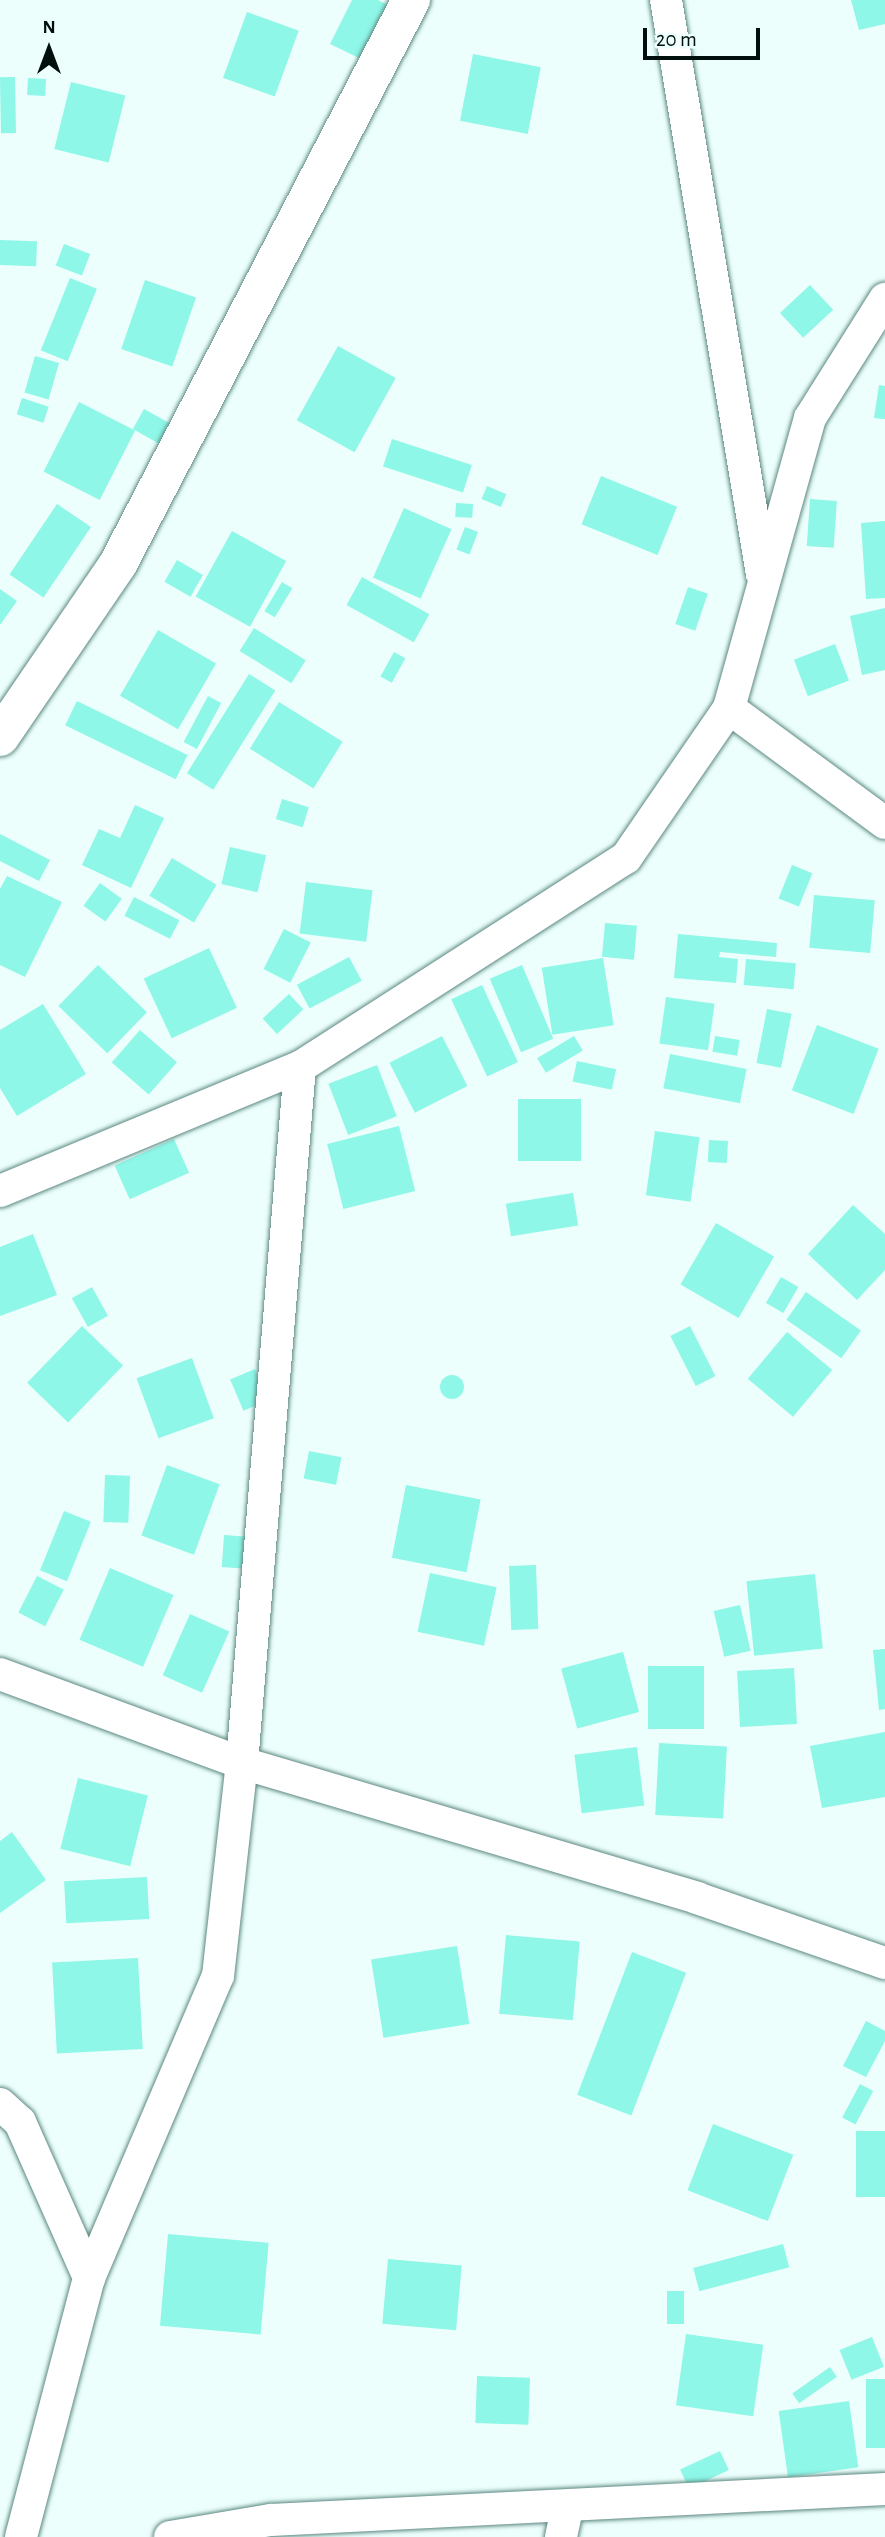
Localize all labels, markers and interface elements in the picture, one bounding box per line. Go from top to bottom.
north arrow [14,14,84,84]
scale bar [647,14,764,58]
text: N [42,18,56,37]
text: 20 m [656,29,697,50]

